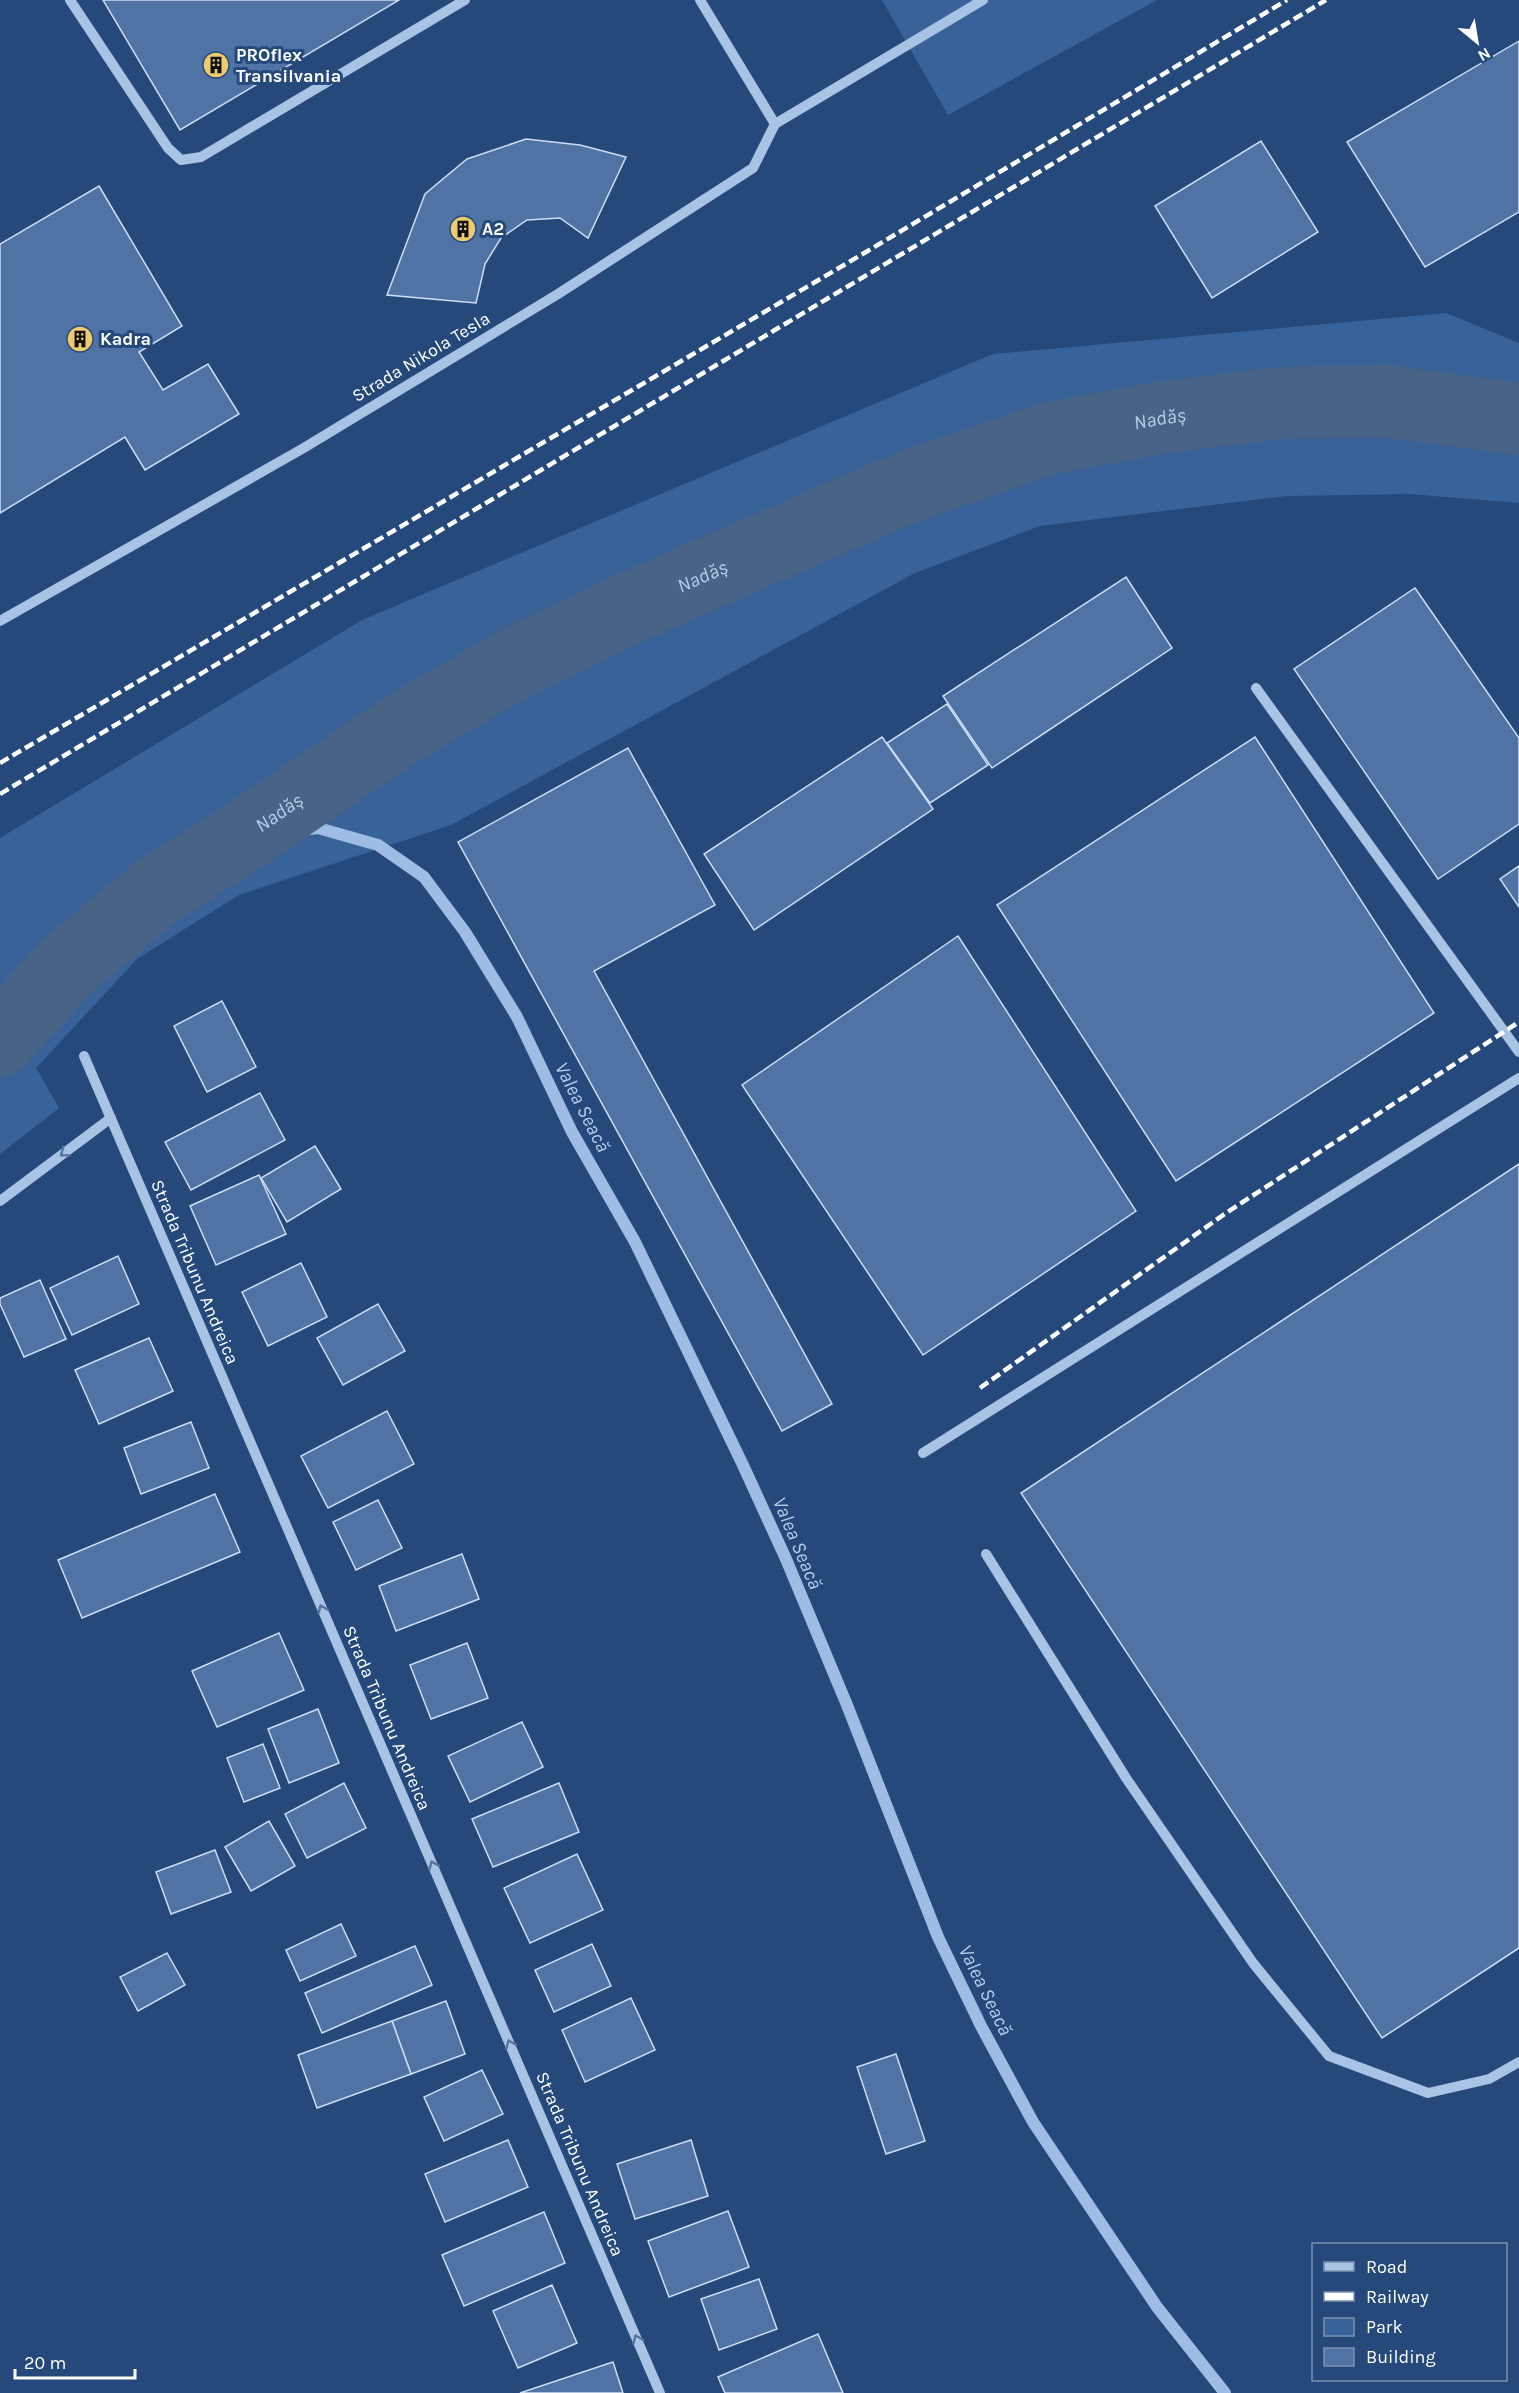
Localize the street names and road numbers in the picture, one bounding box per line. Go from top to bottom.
street label: Strada Nikola Tesla [348,307,494,407]
street label: Strada Tribunu Andreica [146,1176,244,1368]
street label: Strada Tribunu Andreica [338,1622,436,1814]
street label: Strada Tribunu Andreica [531,2068,629,2260]

